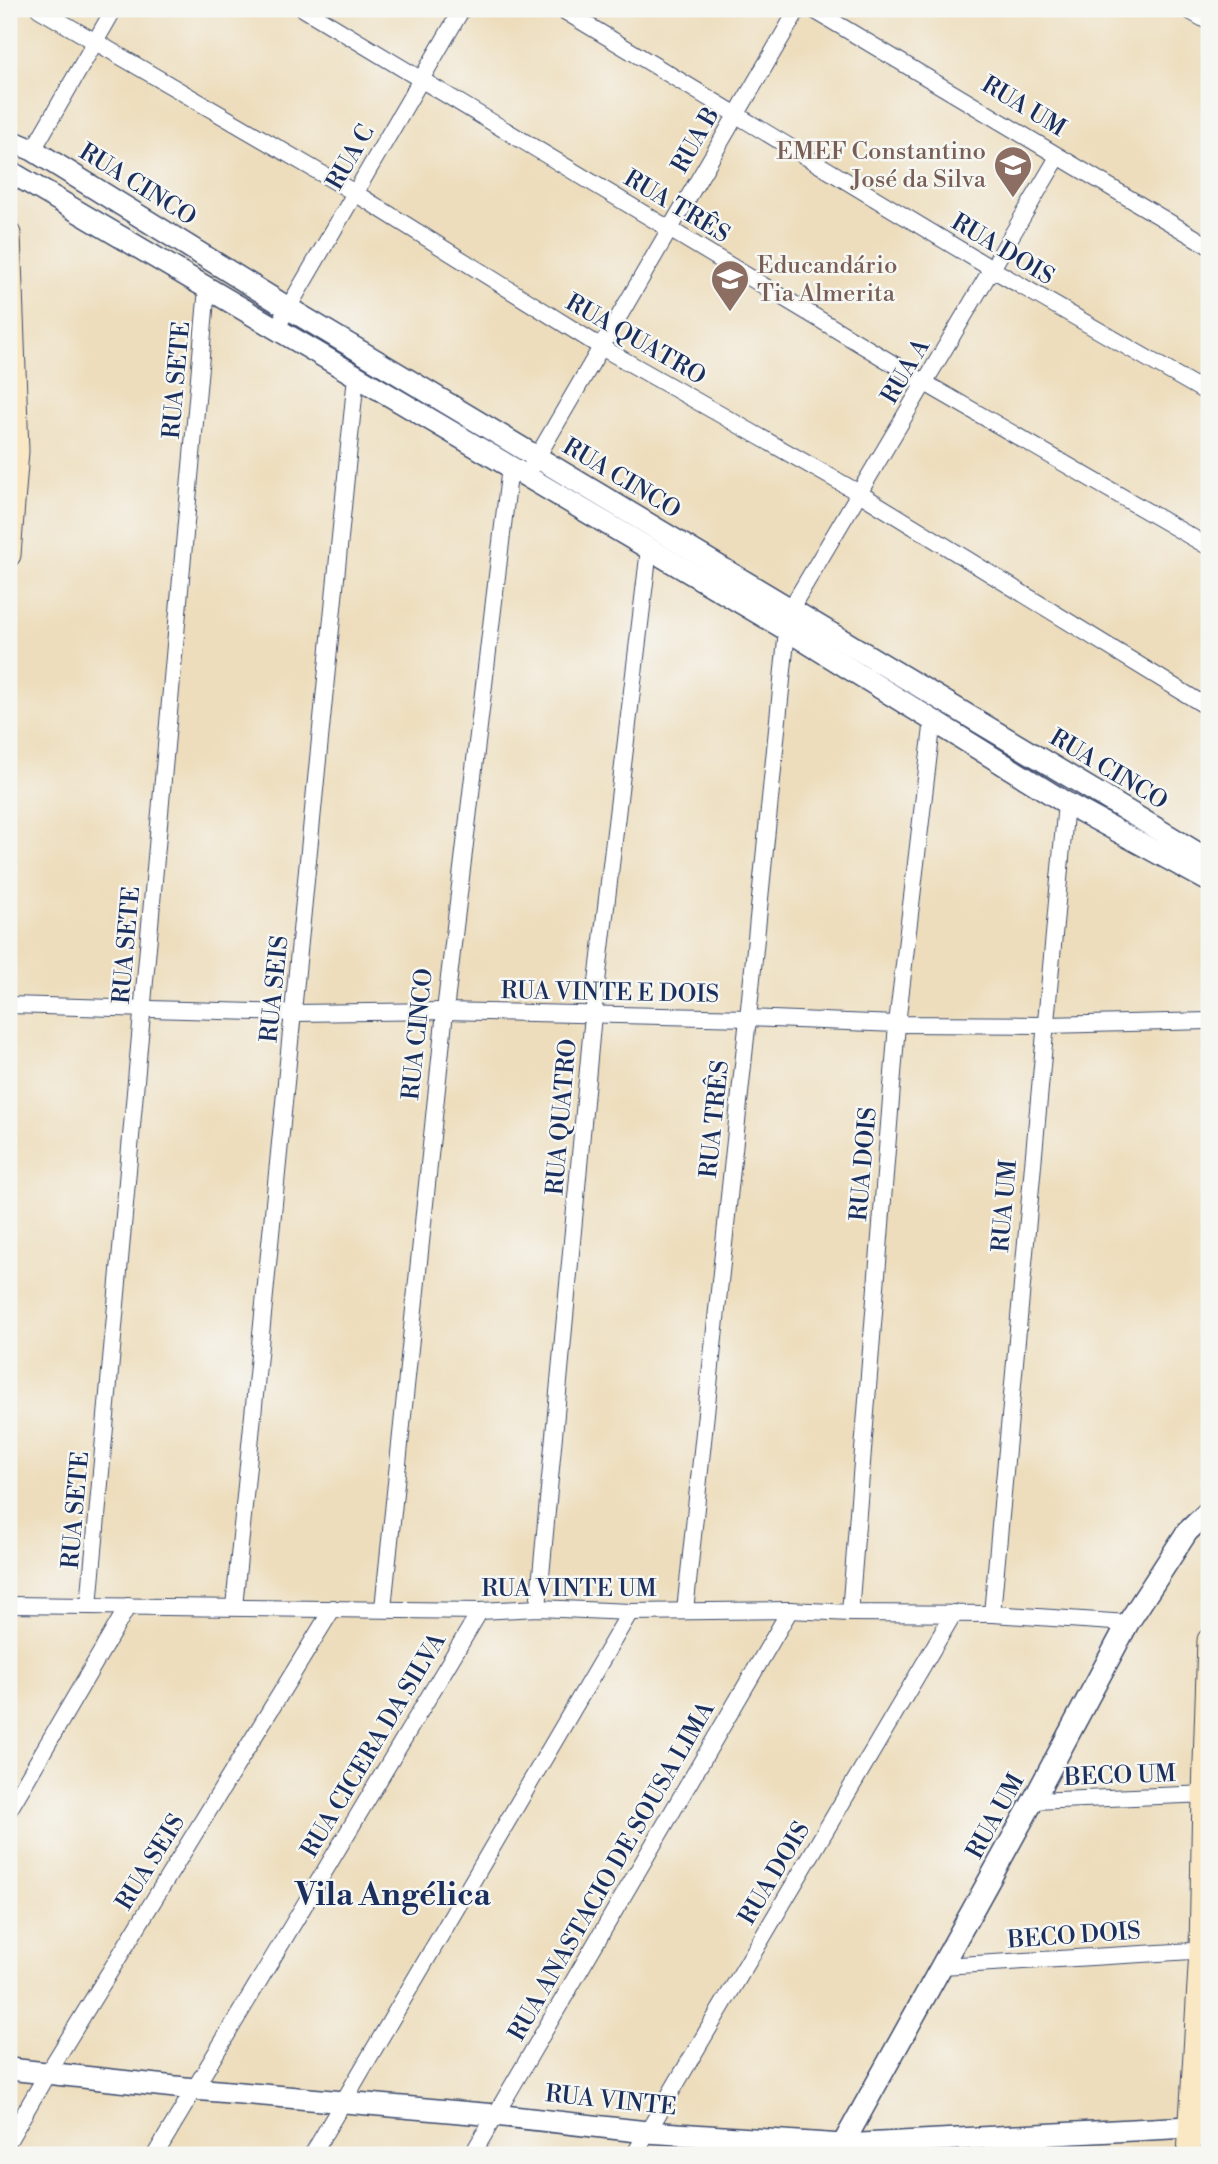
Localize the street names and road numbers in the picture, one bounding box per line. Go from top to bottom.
street label: RUA UM [976,70,1071,144]
street label: RUA B [665,102,727,179]
street label: RUA C [320,119,382,196]
street label: RUA CINCO [73,137,202,233]
street label: RUA TRÊS [618,163,735,250]
street label: RUA DOIS [946,208,1059,292]
street label: RUA QUATRO [560,288,711,392]
street label: RUA SETE [157,320,197,440]
street label: RUA A [875,333,937,410]
street label: RUA CINCO [557,432,686,526]
street label: RUA CINCO [1044,723,1173,817]
street label: RUA SETE [107,885,147,1005]
street label: RUA SEIS [254,934,296,1044]
street label: RUA CINCO [396,967,440,1102]
street label: RUA VINTE E DOIS [500,976,720,1010]
street label: RUA QUATRO [540,1038,584,1197]
street label: RUA TRÊS [693,1059,736,1179]
street label: RUA DOIS [844,1106,884,1222]
street label: RUA UM [986,1158,1024,1254]
street label: RUA SETE [56,1450,96,1570]
street label: RUA VINTE UM [481,1574,657,1604]
street label: RUA CICERA DA SILVA [295,1627,453,1863]
street label: RUA ANASTACIO DE SOUSA LIMA [502,1696,722,2047]
street label: BECO UM [1062,1759,1177,1793]
street label: RUA UM [960,1768,1032,1864]
street label: RUA SEIS [110,1809,192,1916]
street label: RUA DOIS [733,1817,817,1930]
street label: BECO DOIS [1005,1916,1142,1956]
street label: RUA VINTE [544,2079,678,2123]

